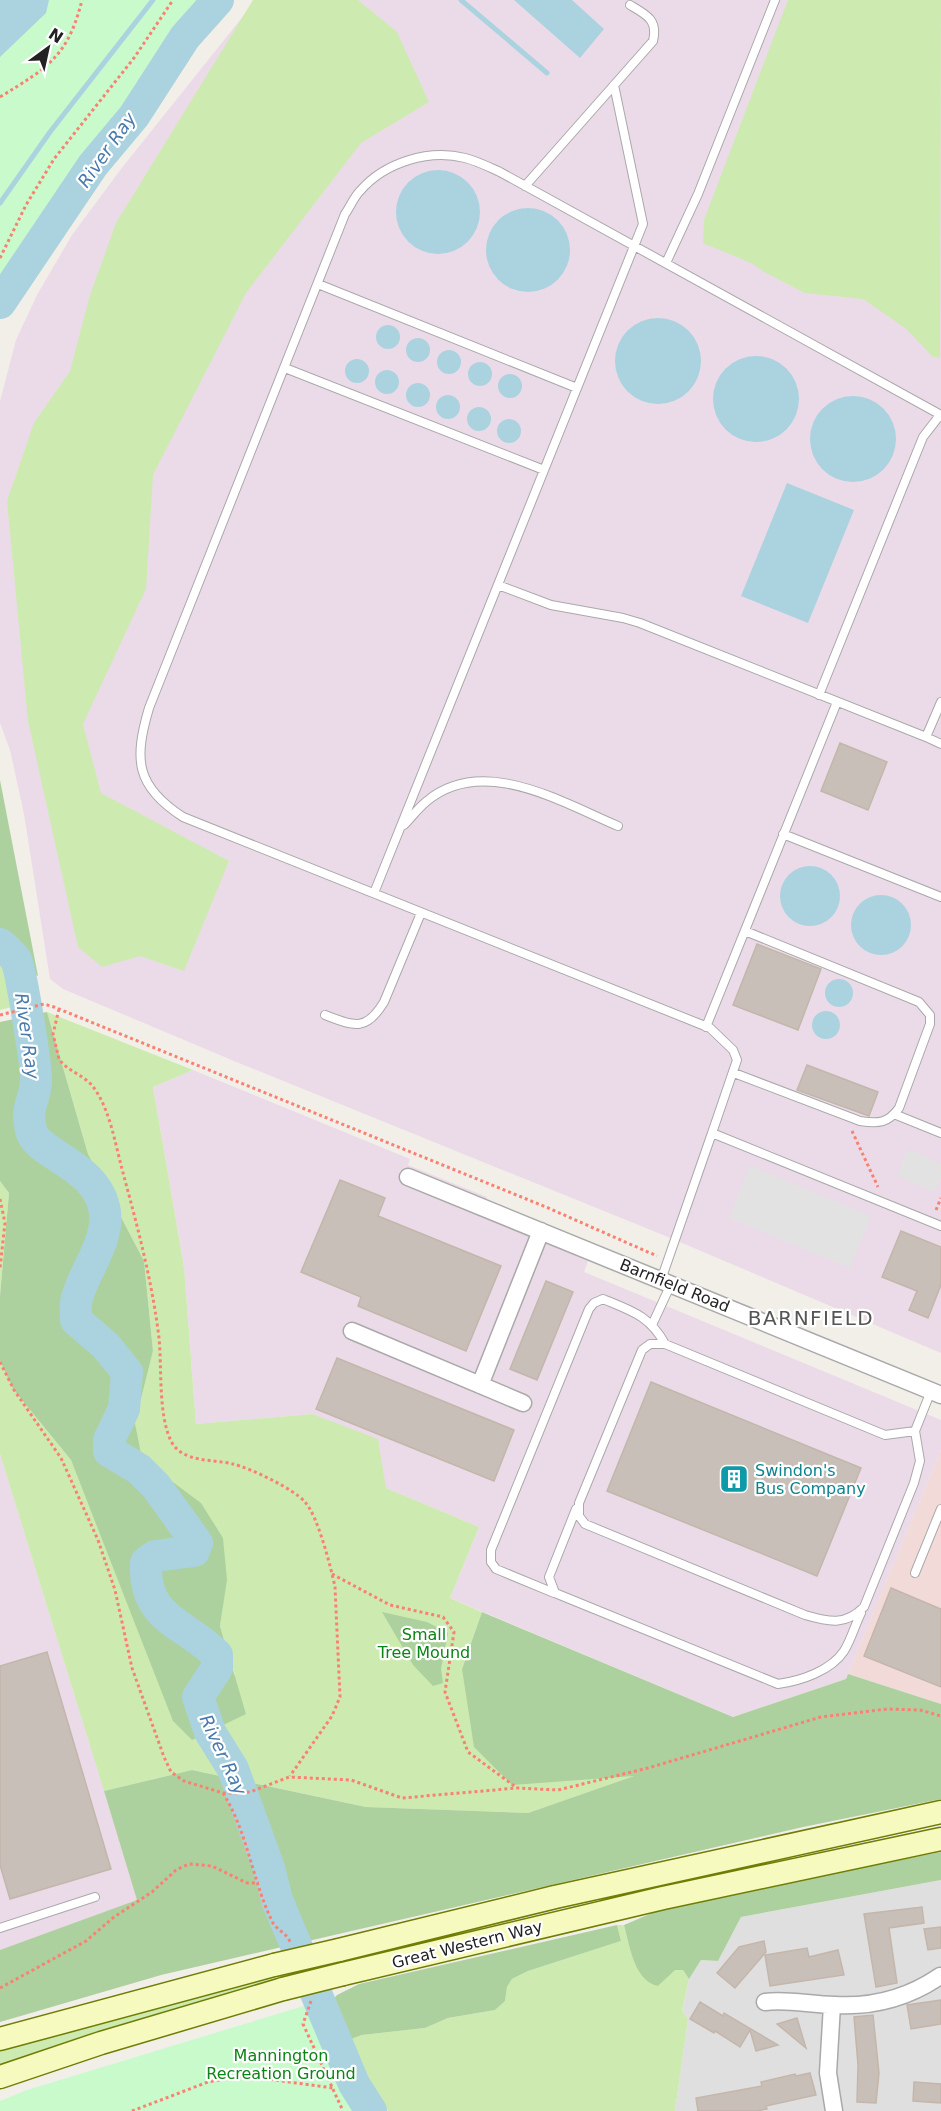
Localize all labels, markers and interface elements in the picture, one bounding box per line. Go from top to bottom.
north arrow [18,18,78,78]
text: N [45,24,67,47]
water label: River Ray [73,108,140,191]
water label: River Ray [11,992,44,1081]
street label: Barnfield Road [617,1255,733,1316]
district label: BARNFIELD [748,1306,874,1330]
place label: Swindon's Bus Company [755,1461,866,1498]
building icon: Swindon's Bus Company [718,1463,750,1495]
park label: Small Tree Mound [377,1625,470,1662]
water label: River Ray [196,1711,251,1799]
street label: Great Western Way [390,1917,544,1972]
park label: Mannington Recreation Ground [206,2046,356,2083]

